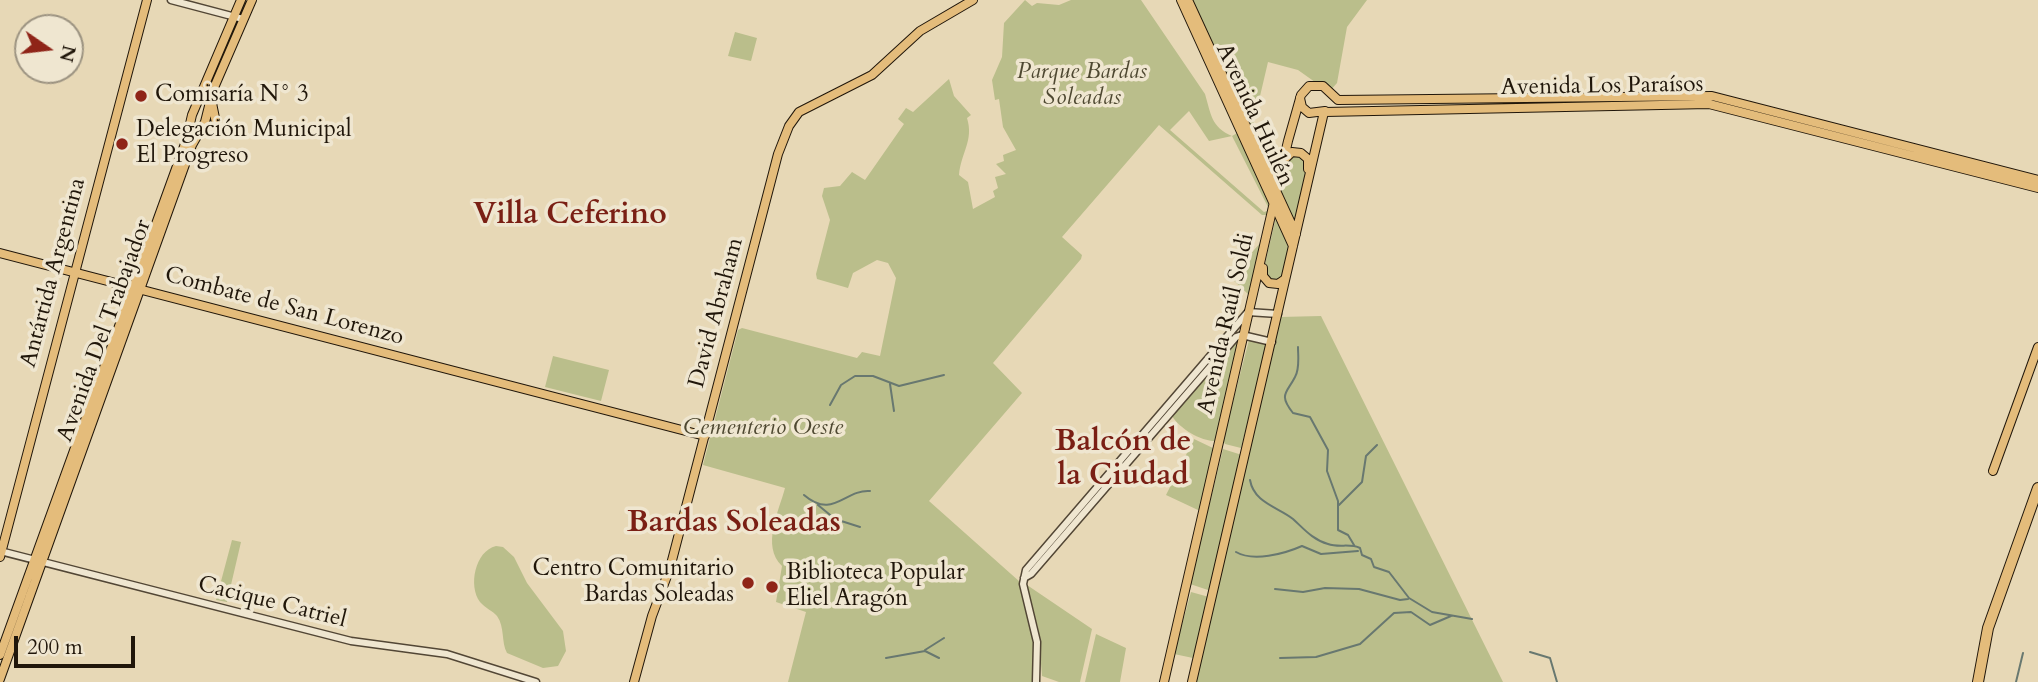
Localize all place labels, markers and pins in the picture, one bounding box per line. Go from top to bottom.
place label: Comisaría N° 3 [155,82,309,110]
marker: Comisaría N° 3 [133,88,149,104]
place label: Delegación Municipal El Progreso [136,117,352,171]
marker: Delegación Municipal El Progreso [114,136,130,152]
place label: Centro Comunitario Bardas Soleadas [533,556,734,610]
place label: Biblioteca Popular Eliel Aragón [786,560,965,614]
marker: Centro Comunitario Bardas Soleadas [740,575,756,591]
marker: Biblioteca Popular Eliel Aragón [764,579,780,595]

